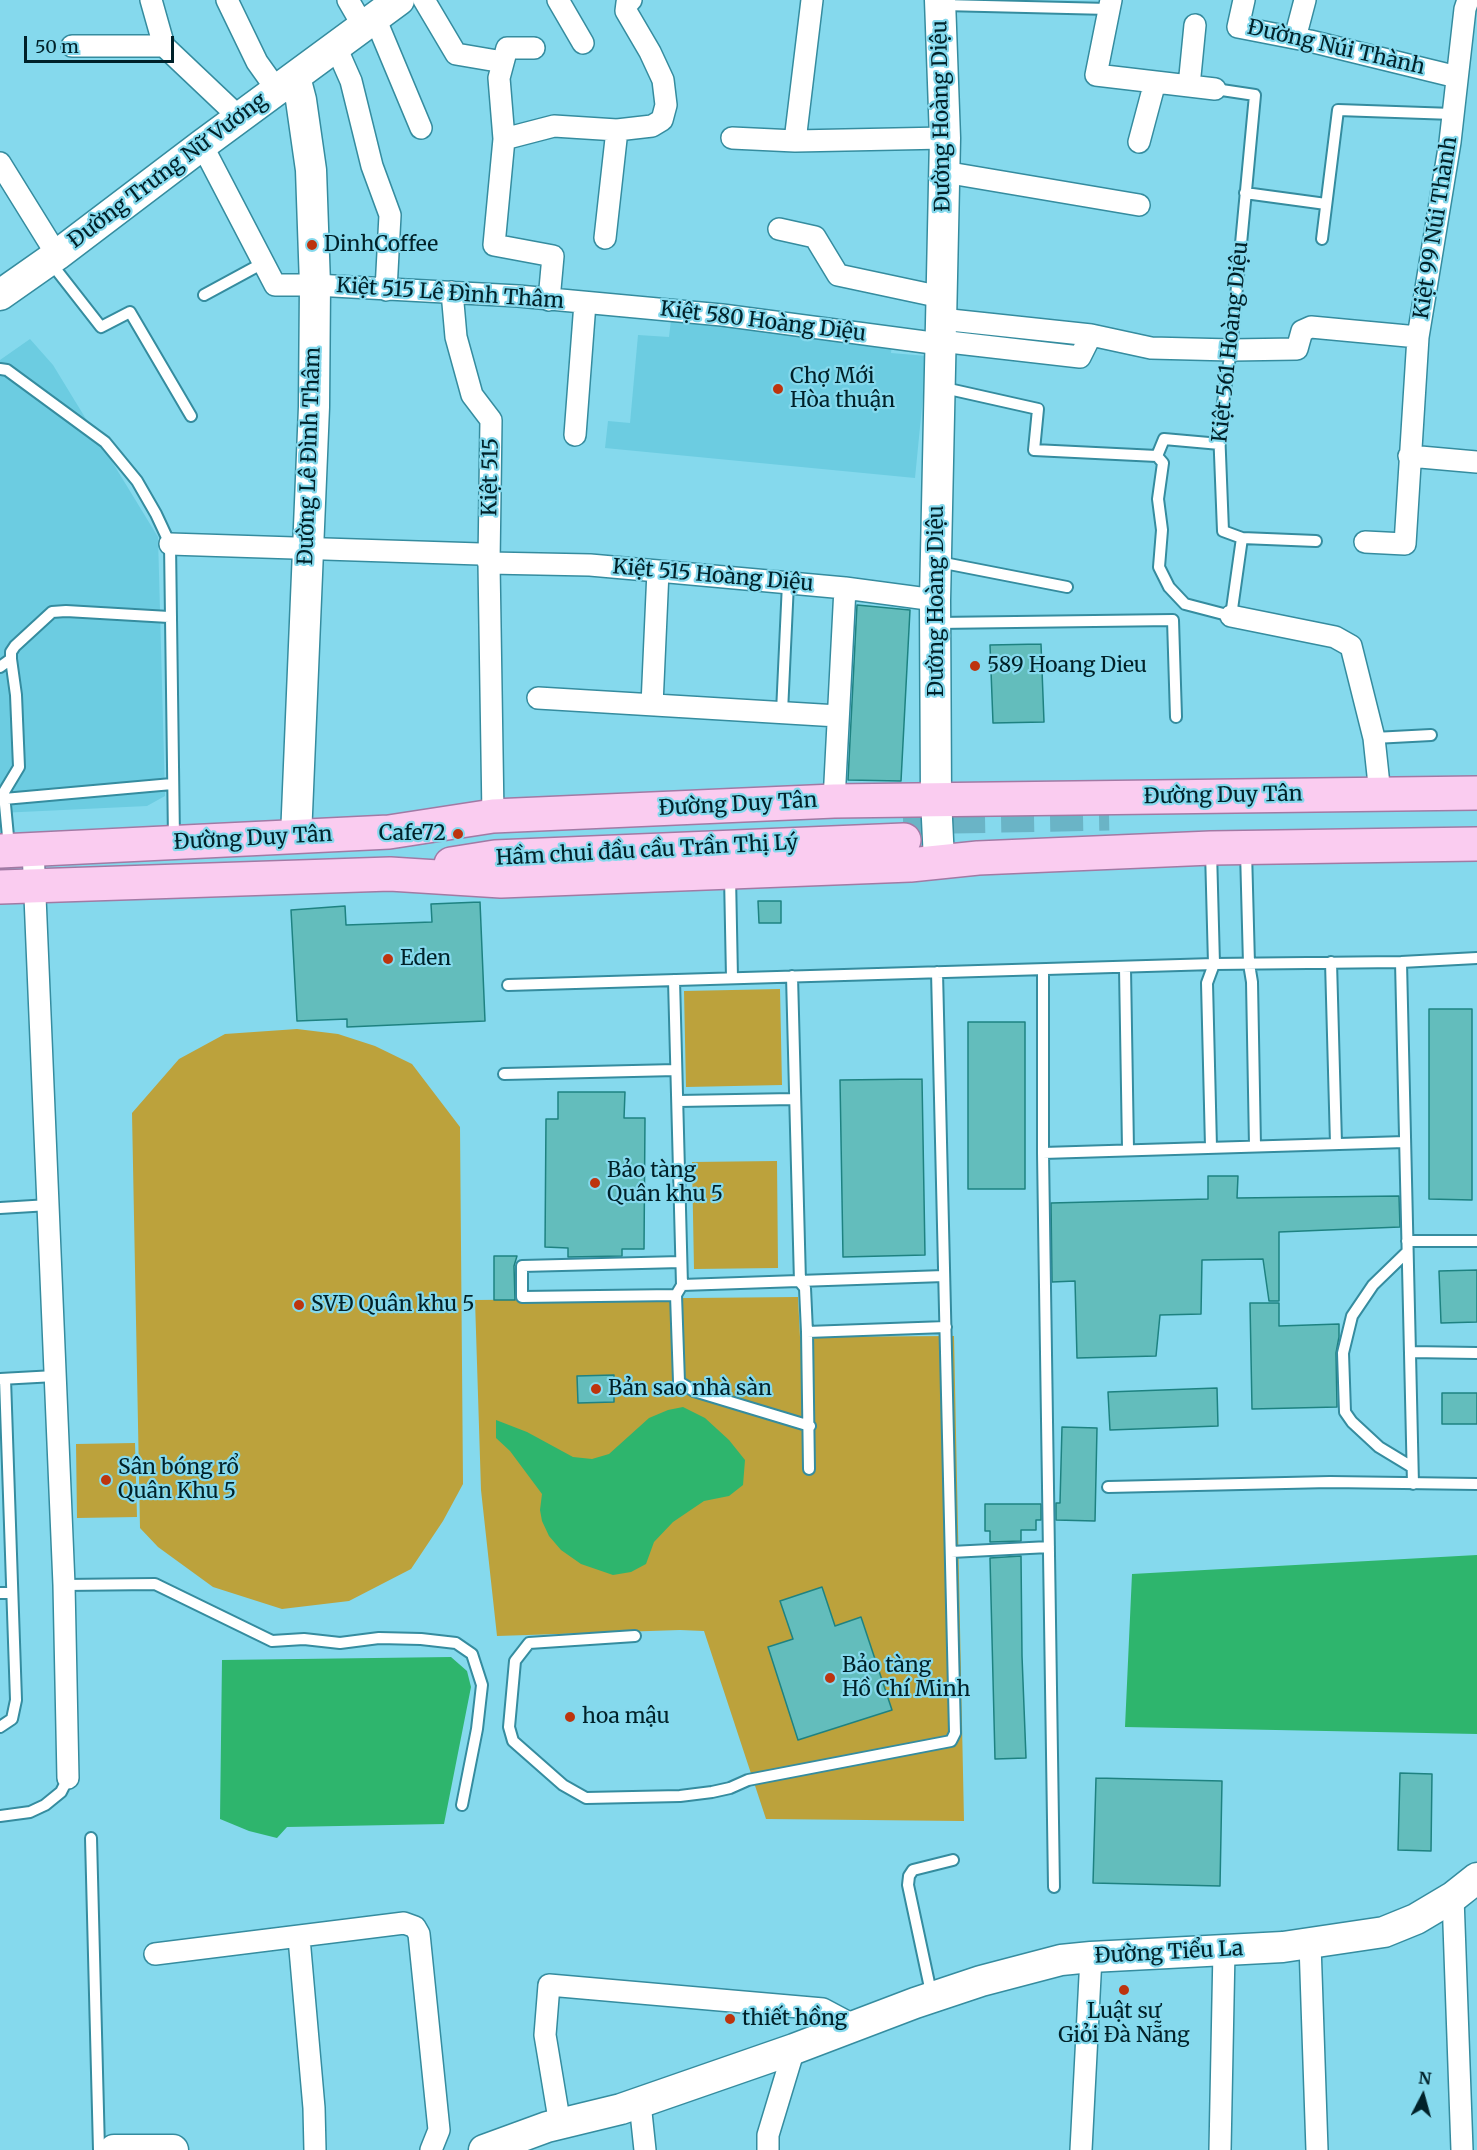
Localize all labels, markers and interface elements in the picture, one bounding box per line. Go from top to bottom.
street label: Đường Núi Thành [1245,15,1427,81]
street label: Đường Hoàng Diệu [928,20,956,212]
scale bar [27,24,177,62]
text: 50 m [35,35,79,58]
street label: Đường Trưng Nữ Vương [64,88,272,254]
street label: Kiệt 99 Núi Thành [1409,135,1463,321]
place label: DinhCoffee [324,232,438,258]
marker: DinhCoffee [305,238,319,252]
street label: Kiệt 561 Hoàng Diệu [1208,240,1254,444]
street label: Kiệt 515 Lê Đình Thâm [335,273,565,315]
street label: Kiệt 580 Hoàng Diệu [659,297,867,347]
street label: Đường Lê Đình Thâm [294,346,326,566]
place label: Chợ Mới Hòa thuận [790,364,895,414]
marker: Chợ Mới Hòa thuận [771,382,785,396]
street label: Kiệt 515 [478,438,504,516]
street label: Đường Hoàng Diệu [924,505,950,697]
street label: Kiệt 515 Hoàng Diệu [611,555,815,597]
place label: 589 Hoang Dieu [987,653,1147,679]
marker: 589 Hoang Dieu [968,659,982,673]
street label: Đường Duy Tân [1143,782,1303,810]
street label: Đường Duy Tân [658,788,818,822]
place label: Cafe72 [379,821,446,847]
street label: Đường Duy Tân [173,822,333,856]
marker: Cafe72 [451,827,465,841]
street label: Hầm chui đầu cầu Trần Thị Lý [495,830,799,872]
place label: Eden [400,946,451,972]
marker: Eden [381,952,395,966]
place label: Bảo tàng Quân khu 5 [607,1158,723,1208]
marker: Bảo tàng Quân khu 5 [588,1176,602,1190]
place label: SVĐ Quân khu 5 [311,1292,474,1318]
marker: SVĐ Quân khu 5 [292,1298,306,1312]
place label: Bản sao nhà sàn [608,1376,772,1402]
marker: Bản sao nhà sàn [589,1382,603,1396]
place label: Sân bóng rổ Quân Khu 5 [118,1455,239,1505]
marker: Sân bóng rổ Quân Khu 5 [99,1473,113,1487]
place label: Bảo tàng Hồ Chí Minh [842,1653,970,1703]
marker: Bảo tàng Hồ Chí Minh [823,1671,837,1685]
place label: hoa mậu [582,1704,670,1730]
marker: hoa mậu [563,1710,577,1724]
street label: Đường Tiểu La [1094,1937,1244,1969]
marker: Luật sư Giỏi Đà Nẵng [1117,1983,1131,1997]
place label: Luật sư Giỏi Đà Nẵng [1058,1999,1190,2049]
place label: thiết hồng [742,2006,847,2032]
marker: thiết hồng [723,2012,737,2026]
north arrow [1393,2066,1453,2126]
text: N [1418,2067,1432,2089]

